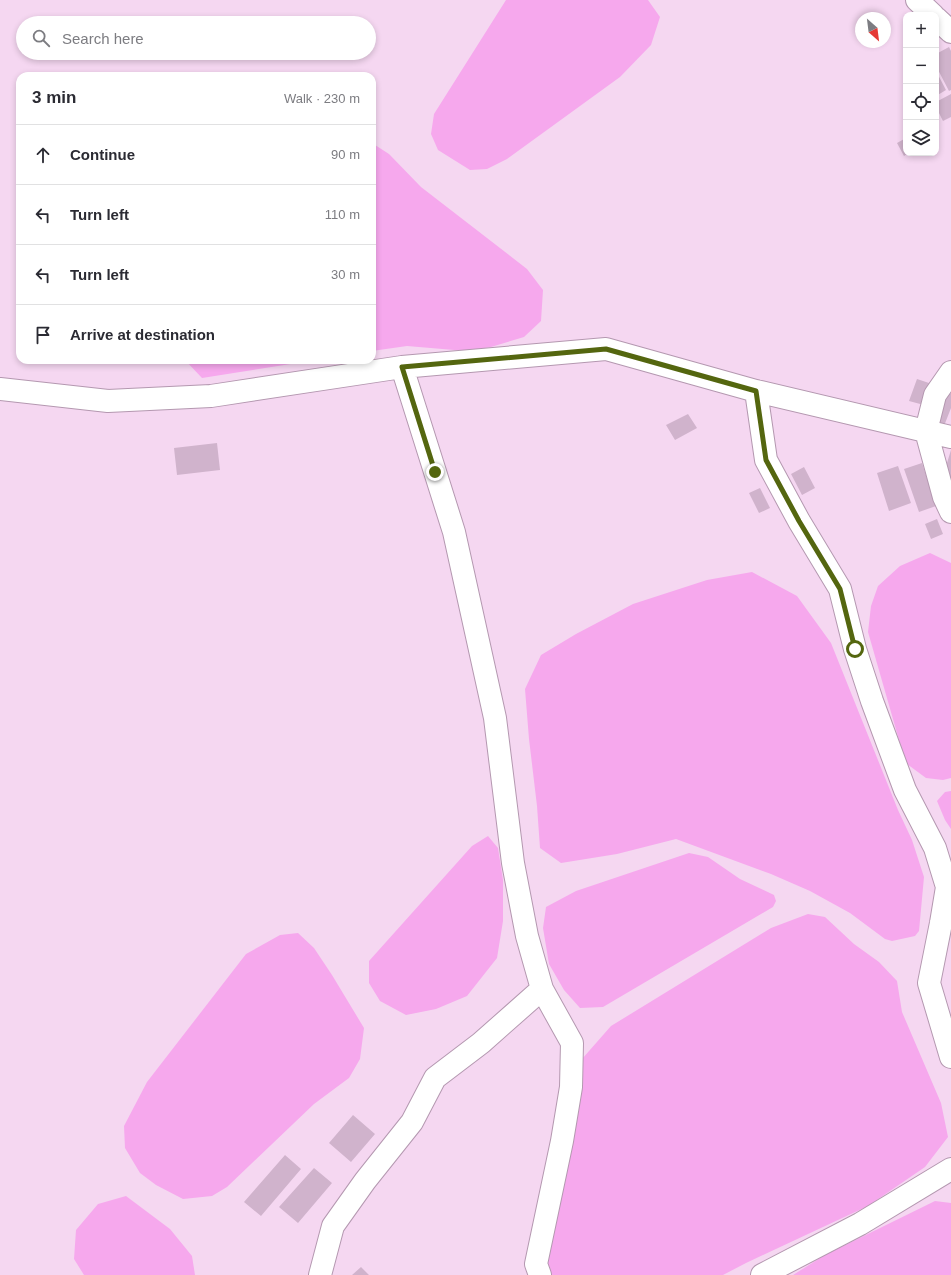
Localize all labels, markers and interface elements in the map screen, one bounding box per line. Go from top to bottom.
north arrow [855,12,891,48]
map controls [903,12,939,156]
button: + [903,12,939,48]
search box [16,16,376,60]
icon: search [30,27,52,49]
text: Search here [62,30,144,47]
button: − [903,48,939,84]
button: locate [903,84,939,120]
text: 3 min [32,88,76,107]
text: Walk · 230 m [284,91,360,106]
button: layers [903,120,939,156]
icon: ahead [32,144,54,166]
text: Continue [70,146,135,163]
text: 90 m [331,147,360,162]
icon: left [32,204,54,226]
text: Turn left [70,206,129,223]
text: 110 m [325,207,360,222]
icon: left [32,264,54,286]
text: Turn left [70,266,129,283]
text: 30 m [331,267,360,282]
icon: arrive [32,324,54,346]
text: Arrive at destination [70,326,215,343]
route end [426,463,444,481]
route start [846,640,864,658]

